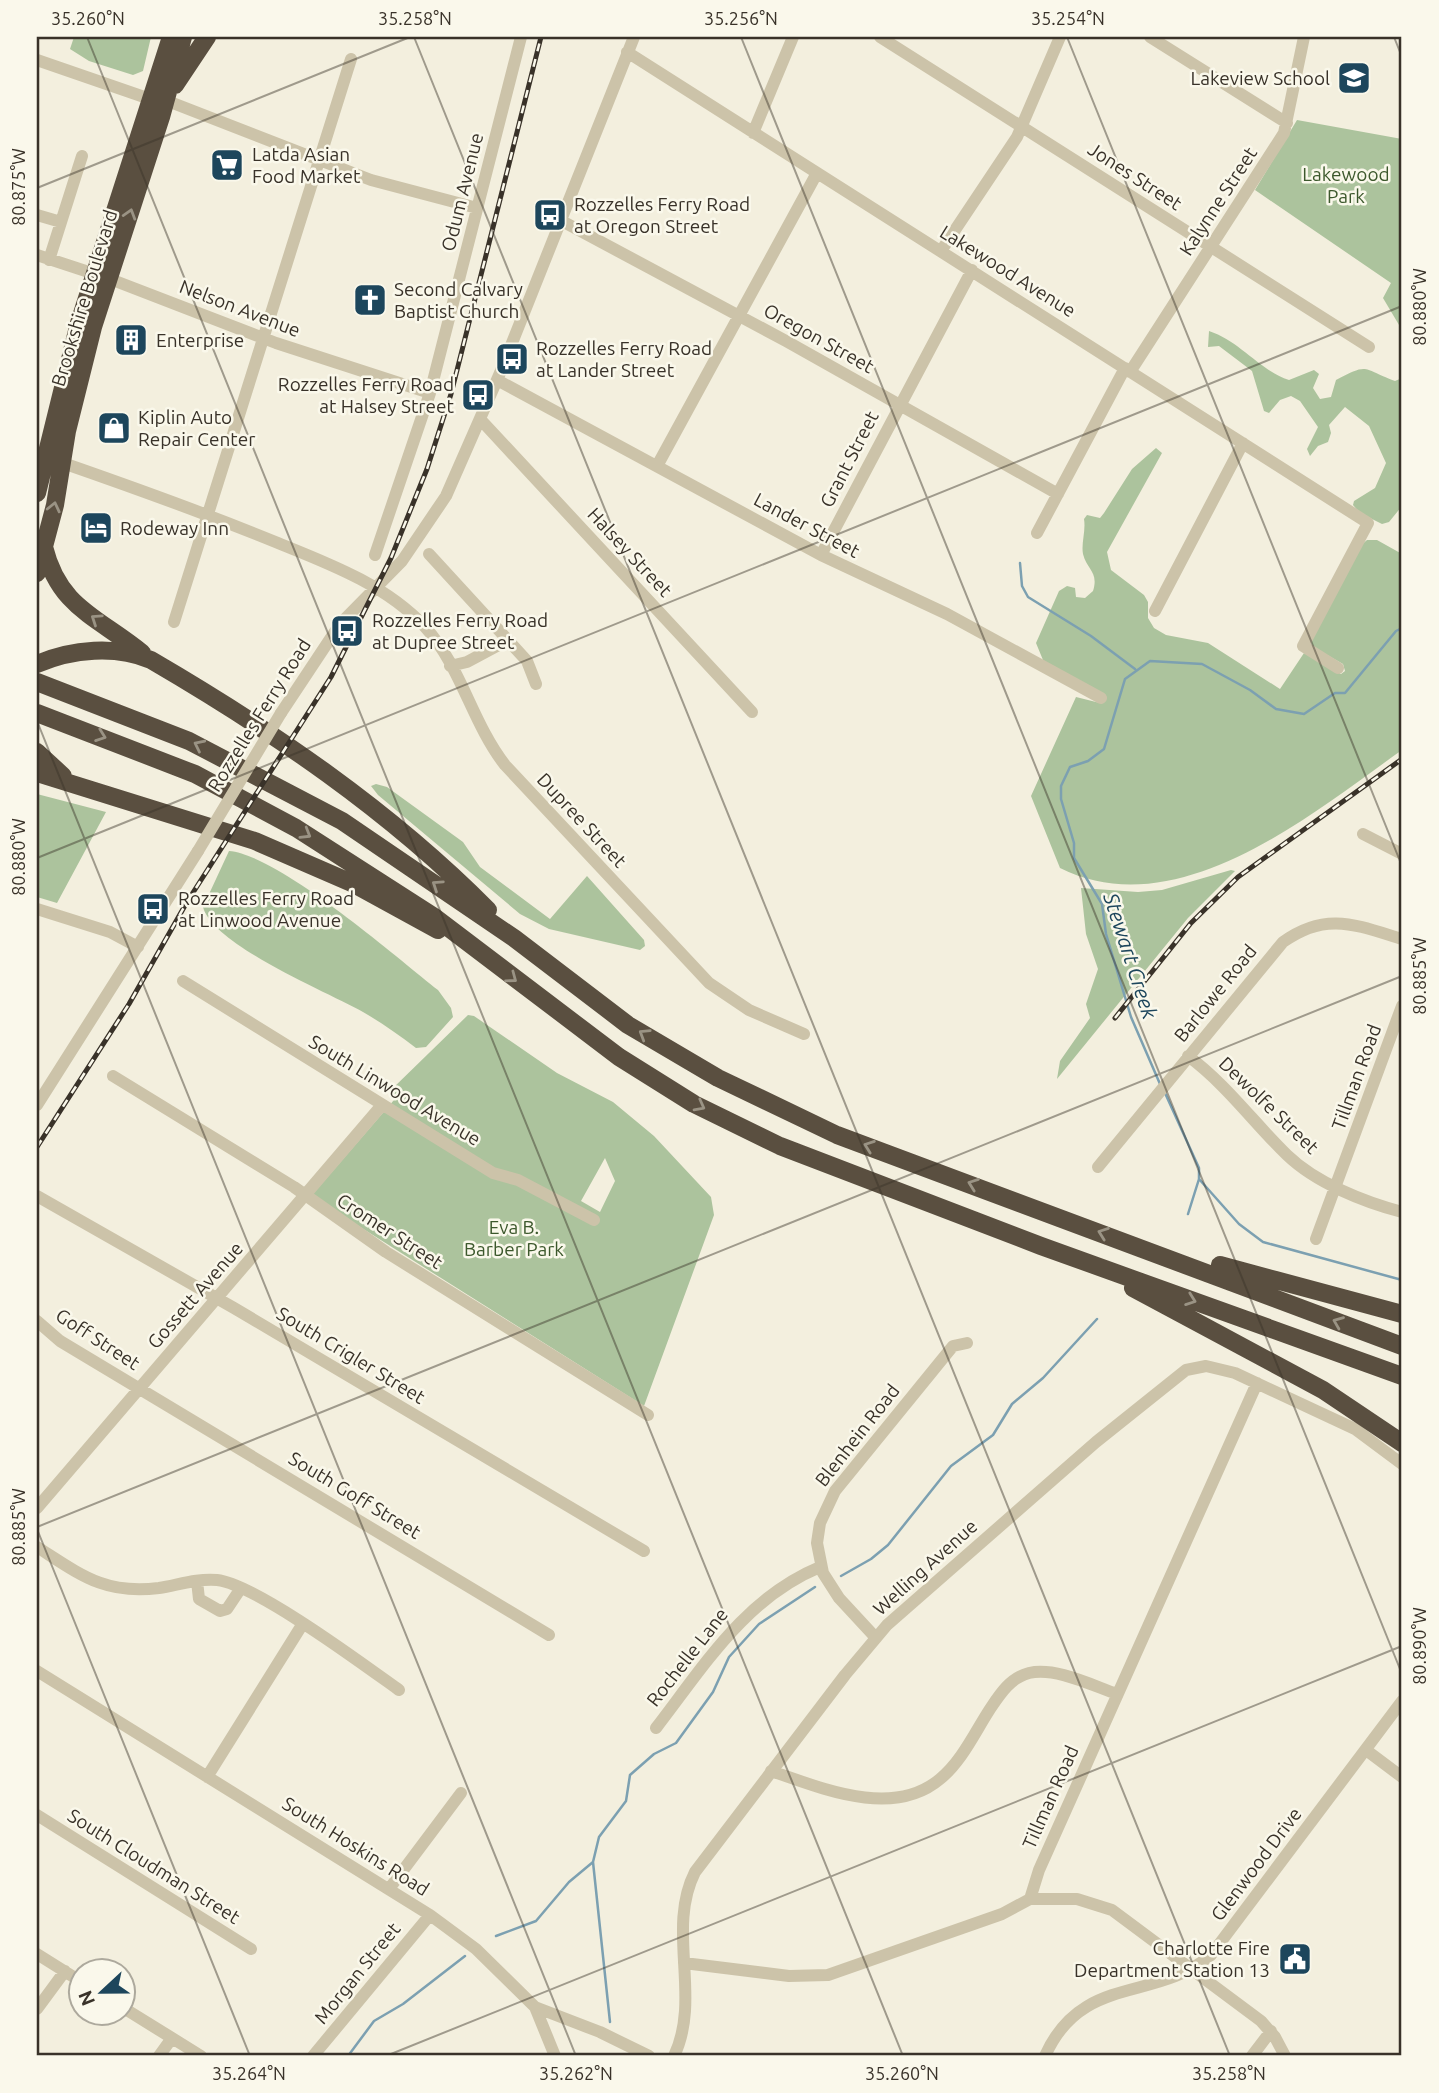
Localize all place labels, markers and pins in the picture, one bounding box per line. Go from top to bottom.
school or university icon: Lakeview School [1335,59,1373,97]
place label: Lakeview School [1190,67,1330,89]
place label: Latda Asian Food Market [252,143,361,187]
supermarket icon: Latda Asian Food Market [208,146,246,184]
place label: Rozzelles Ferry Road at Oregon Street [574,193,750,237]
bus stop icon: Rozzelles Ferry Road at Oregon Street [531,196,569,234]
place label: Second Calvary Baptist Church [394,278,523,322]
church icon: Second Calvary Baptist Church [351,281,389,319]
building icon: Enterprise [112,321,150,359]
place label: Enterprise [156,329,244,351]
place label: Rozzelles Ferry Road at Lander Street [536,337,712,381]
bus stop icon: Rozzelles Ferry Road at Lander Street [493,340,531,378]
place label: Rozzelles Ferry Road at Halsey Street [278,373,455,417]
bus stop icon: Rozzelles Ferry Road at Halsey Street [459,376,497,414]
place label: Kiplin Auto Repair Center [138,406,255,450]
shop icon: Kiplin Auto Repair Center [95,409,133,447]
hotel icon: Rodeway Inn [77,509,115,547]
place label: Rodeway Inn [120,517,229,539]
place label: Rozzelles Ferry Road at Dupree Street [372,609,548,653]
bus stop icon: Rozzelles Ferry Road at Dupree Street [328,612,366,650]
place label: Rozzelles Ferry Road at Linwood Avenue [178,887,354,931]
bus stop icon: Rozzelles Ferry Road at Linwood Avenue [134,890,172,928]
place label: Charlotte Fire Department Station 13 [1074,1937,1270,1981]
public building icon: Charlotte Fire Department Station 13 [1276,1940,1314,1978]

